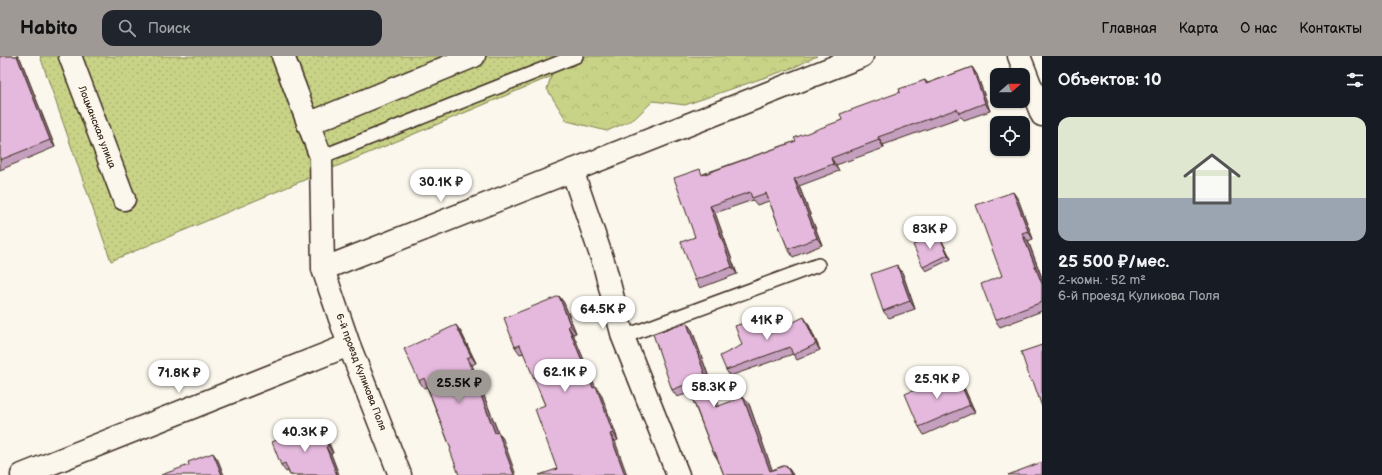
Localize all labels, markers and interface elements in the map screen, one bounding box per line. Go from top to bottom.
search box [102,10,382,46]
text: Habito [20,17,78,40]
icon: search [116,17,138,39]
text: Поиск [148,19,190,38]
text: Главная [1102,20,1157,37]
text: Карта [1179,20,1218,37]
text: О нас [1240,20,1277,37]
text: Контакты [1299,20,1362,37]
north arrow [990,68,1030,108]
map controls [990,68,1030,156]
icon: filters [1344,69,1366,91]
text: Объектов: 10 [1058,70,1161,90]
street label: Лоцманская улица [75,83,118,170]
button: locate [990,116,1030,156]
icon: home [1176,143,1248,215]
pin: 30.1K ₽ [404,169,478,203]
text: 30.1K ₽ [419,174,463,190]
pin: 83K ₽ [902,216,958,250]
text: 83K ₽ [912,221,948,237]
text: 25 500 ₽/мес. [1058,252,1169,272]
text: 2-комн. · 52 m² [1058,272,1146,288]
text: 6-й проезд Куликова Поля [1058,288,1220,304]
pin: 64.5K ₽ [566,296,640,330]
text: 64.5K ₽ [580,301,626,317]
pin: 41K ₽ [739,307,795,341]
street label: 6-й проезд Куликова Поля [333,312,389,433]
text: 41K ₽ [751,312,783,328]
pin: 62.1K ₽ [528,359,602,393]
pin: 71.8K ₽ [142,360,216,394]
text: 62.1K ₽ [543,364,587,380]
text: 71.8K ₽ [157,365,201,381]
pin: 25.9K ₽ [900,366,974,400]
pin: 25.5K ₽ [422,370,496,404]
text: 25.9K ₽ [914,371,960,387]
pin: 58.3K ₽ [677,374,751,408]
text: 25.5K ₽ [436,375,482,391]
text: 58.3K ₽ [691,379,737,395]
pin: 40.3K ₽ [268,419,342,453]
text: 40.3K ₽ [282,424,328,440]

